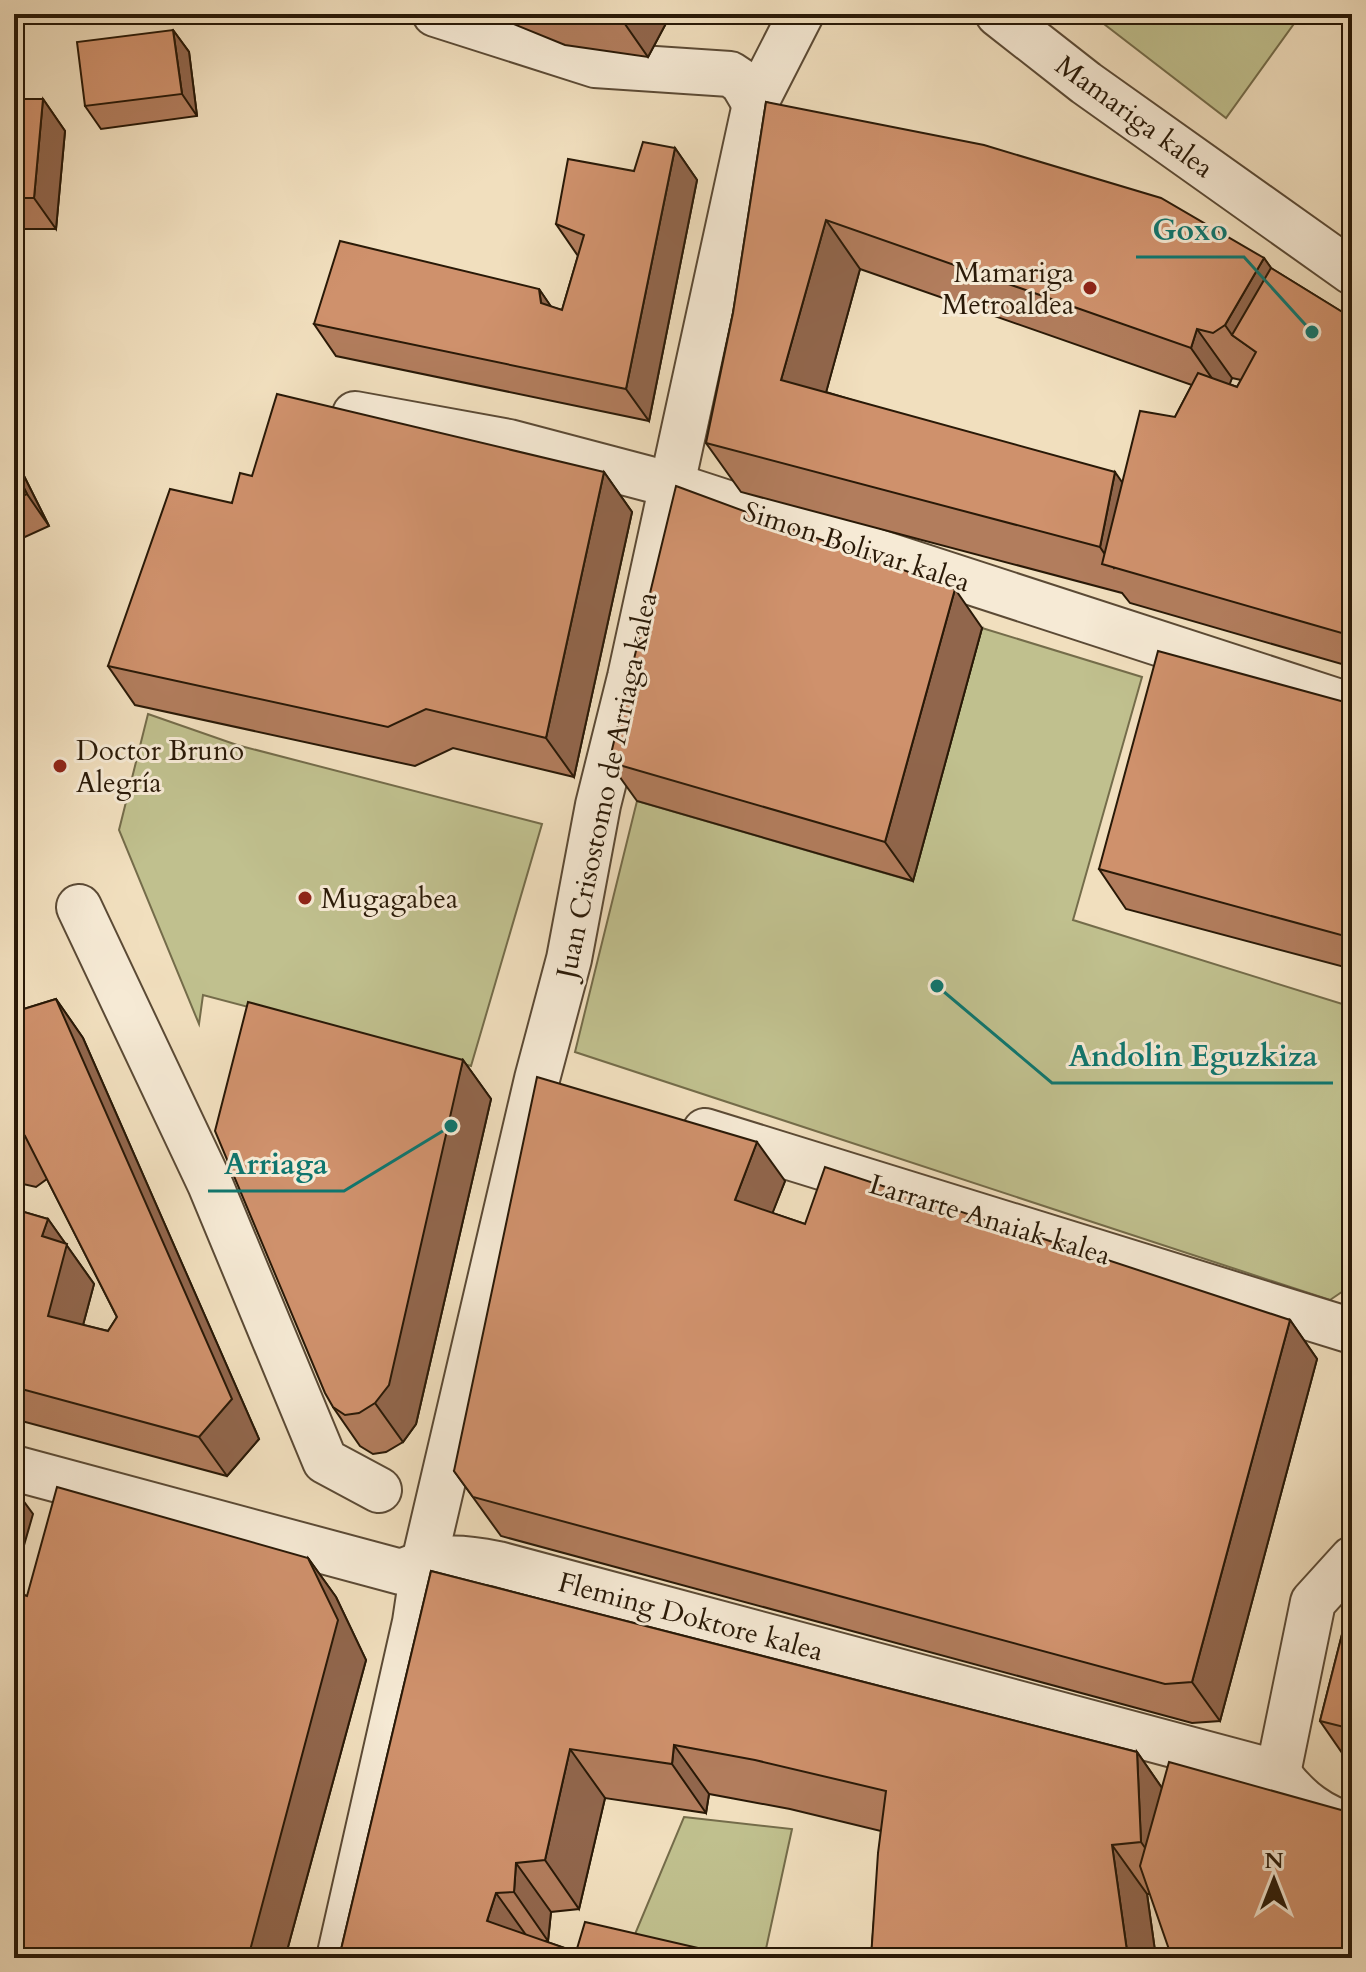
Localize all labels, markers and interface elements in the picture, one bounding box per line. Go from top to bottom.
street label: Mamariga kalea [1048,47,1221,187]
callout: Goxo [1136,203,1244,257]
text: Goxo [1152,210,1228,251]
place label: Mamariga Metroaldea [942,254,1074,324]
marker: Mamariga Metroaldea [1081,279,1099,297]
street label: Simon Bolivar kalea [738,492,975,602]
street label: Juan Crisostomo de Arriaga kalea [547,589,667,986]
place label: Doctor Bruno Alegría [76,732,244,802]
marker: Doctor Bruno Alegría [51,757,69,775]
place label: Mugagabea [321,880,458,918]
marker: Mugagabea [296,889,314,907]
callout: Andolin Eguzkiza [1052,1029,1333,1083]
text: Andolin Eguzkiza [1068,1036,1318,1077]
callout: Arriaga [208,1137,344,1191]
text: Arriaga [224,1144,328,1185]
street label: Larrarte Anaiak kalea [864,1165,1115,1275]
street label: Fleming Doktore kalea [554,1563,827,1671]
north arrow [1234,1840,1314,1920]
text: N [1264,1846,1284,1876]

